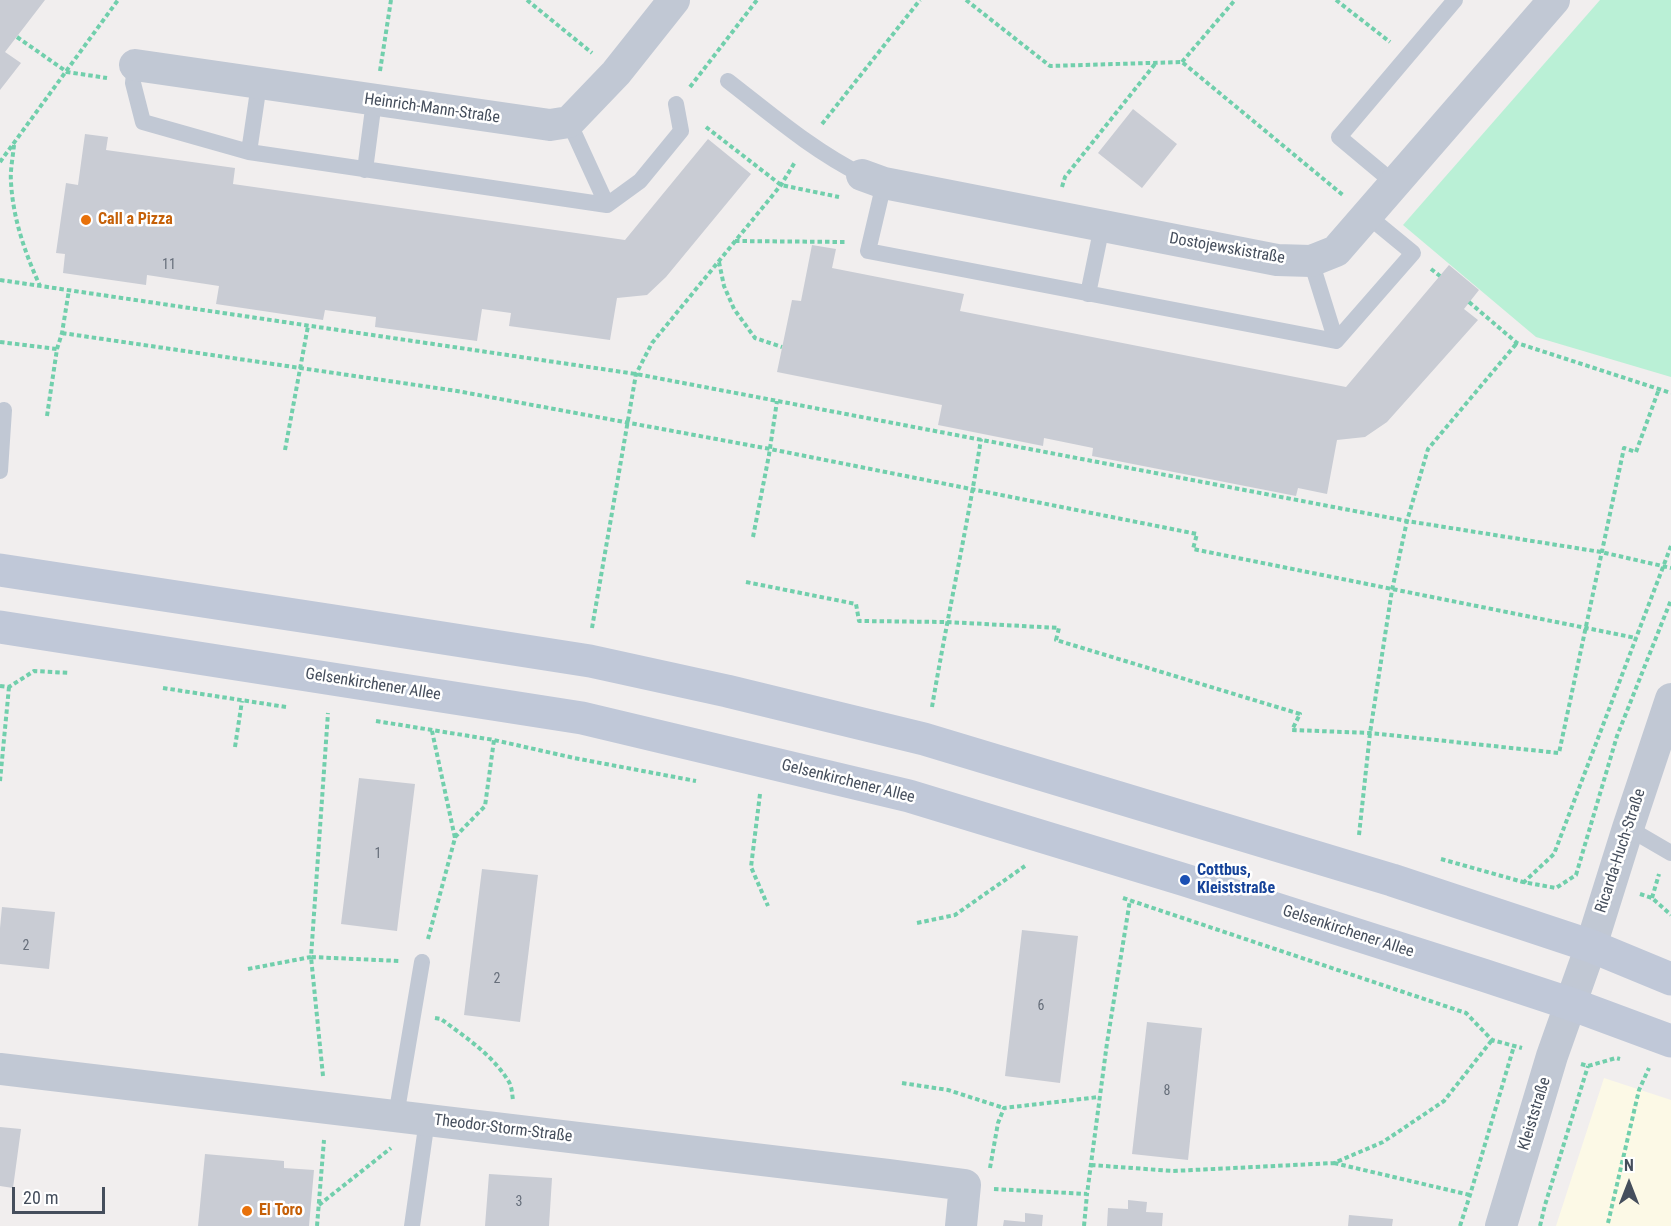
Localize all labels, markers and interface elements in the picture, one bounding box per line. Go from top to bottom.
street label: Heinrich-Mann-Straße [363,90,501,128]
place label: Call a Pizza [98,210,173,230]
marker: Call a Pizza [79,213,93,227]
street label: Dostojewskistraße [1168,229,1286,269]
house number: 11 [162,257,176,273]
street label: Gelsenkirchener Allee [304,665,442,705]
street label: Gelsenkirchener Allee [779,756,917,808]
street label: Ricarda-Huch-Straße [1592,787,1650,915]
house number: 1 [375,846,381,862]
place label: Cottbus, Kleiststraße [1197,861,1275,899]
marker: Cottbus, Kleiststraße [1178,873,1192,887]
street label: Gelsenkirchener Allee [1280,902,1416,962]
house number: 2 [23,938,29,954]
house number: 2 [494,971,500,987]
house number: 6 [1038,998,1044,1014]
street label: Kleiststraße [1515,1075,1555,1153]
house number: 8 [1164,1083,1170,1099]
street label: Theodor-Storm-Straße [433,1111,573,1147]
north arrow [1599,1154,1659,1214]
text: N [1624,1156,1634,1175]
scale bar [15,1175,108,1213]
text: 20 m [23,1187,58,1208]
house number: 3 [516,1194,522,1210]
place label: El Toro [259,1201,303,1221]
marker: El Toro [240,1204,254,1218]

